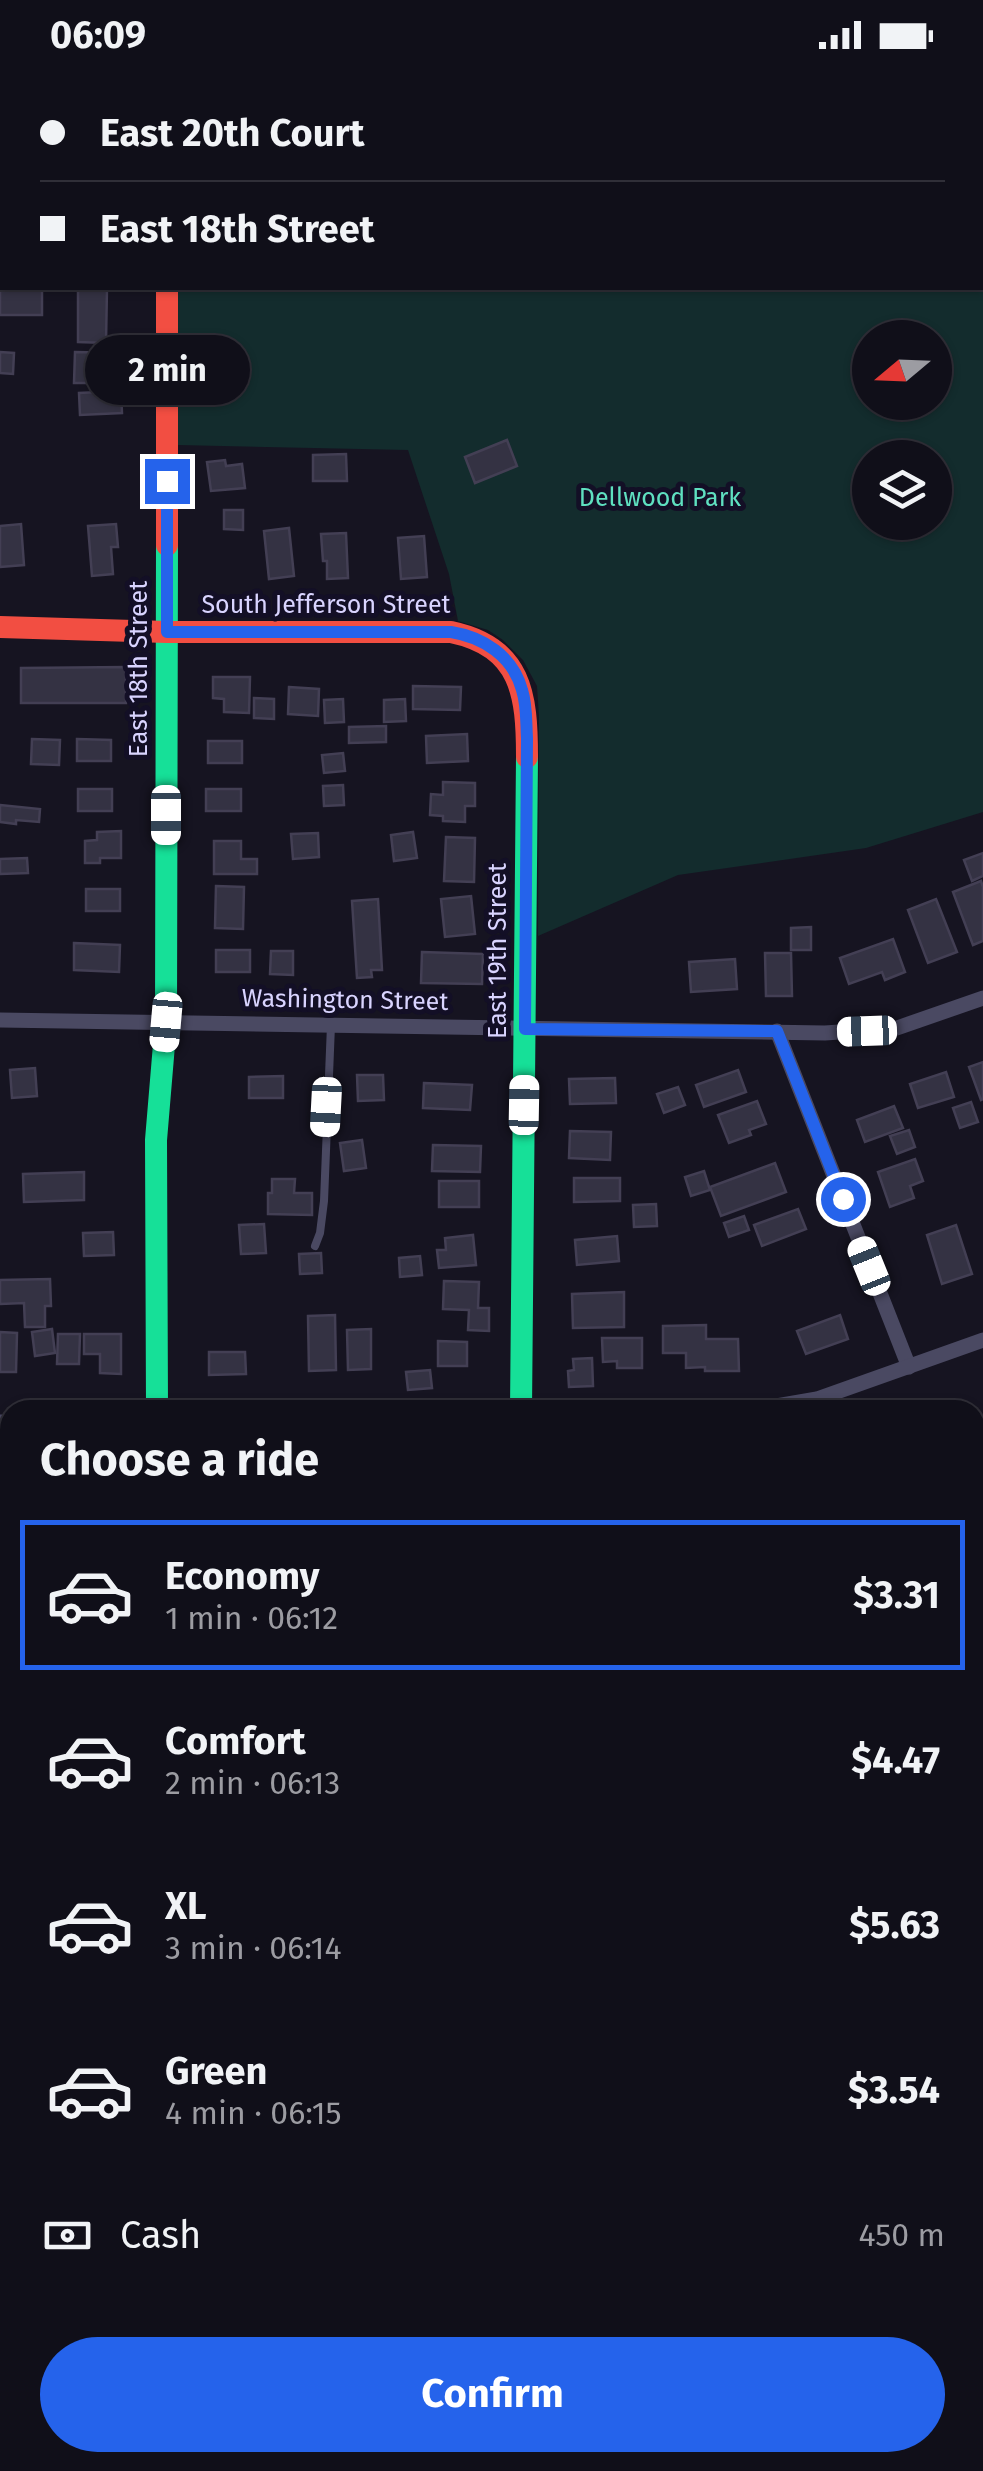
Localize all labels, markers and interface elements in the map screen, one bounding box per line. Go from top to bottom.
text: 06:09 [50,12,146,58]
text: East 20th Court [100,110,364,156]
text: East 18th Street [100,206,374,252]
north arrow [852,320,952,420]
map controls [852,320,952,540]
callout: 2 min [84,336,250,406]
text: 2 min [128,351,207,389]
button: layers [852,440,952,540]
route end [145,459,190,504]
park label: Dellwood Park [579,483,741,513]
street label: East 18th Street [124,580,154,757]
street label: South Jefferson Street [201,590,452,620]
car [151,785,181,845]
street label: East 19th Street [483,862,513,1039]
street label: Washington Street [241,983,450,1017]
car [148,991,184,1053]
car [836,1015,898,1047]
car [508,1075,540,1135]
car [309,1076,343,1138]
route start [821,1177,866,1222]
car [844,1233,894,1299]
text: Choose a ride [40,1433,319,1487]
icon: car [45,1550,135,1640]
text: Economy [165,1553,320,1599]
text: $3.31 [853,1572,940,1618]
text: 1 min · 06:12 [165,1599,338,1637]
icon: car [45,1715,135,1805]
text: Comfort [165,1718,306,1764]
text: $4.47 [851,1737,940,1783]
text: 2 min · 06:13 [165,1764,340,1802]
icon: car [45,1880,135,1970]
text: XL [165,1883,207,1929]
text: $5.63 [849,1902,940,1948]
text: 3 min · 06:14 [165,1929,341,1967]
icon: car [45,2045,135,2135]
text: Green [165,2048,268,2094]
text: $3.54 [848,2067,940,2113]
text: 4 min · 06:15 [165,2094,342,2132]
icon: cash [40,2208,95,2263]
text: Cash [120,2212,201,2258]
text: 450 m [859,2216,945,2254]
button: Confirm [40,2337,945,2452]

